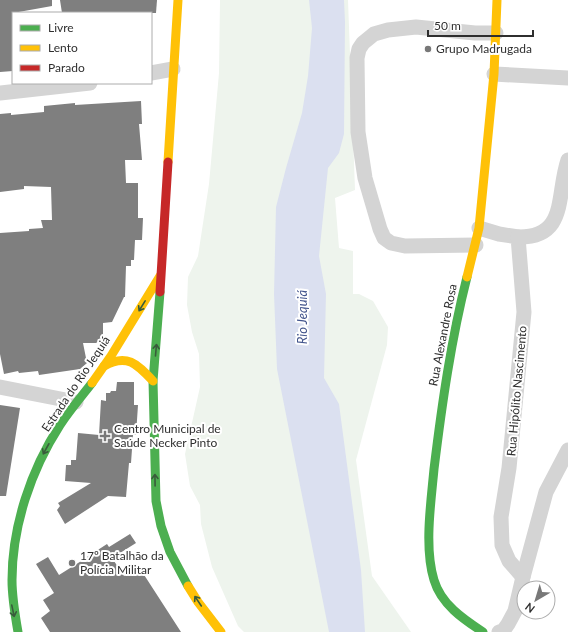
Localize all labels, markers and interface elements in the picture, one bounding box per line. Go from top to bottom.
legend [12,12,152,84]
scale bar [428,12,533,38]
text: 50 m [434,18,461,33]
text: Livre [48,20,74,35]
text: Lento [48,40,78,55]
place label: Grupo Madrugada [436,41,532,56]
marker: Grupo Madrugada [423,44,433,54]
text: Parado [48,60,85,75]
street label: Rua Alexandre Rosa [425,283,460,387]
water label: Rio Jequiá [294,289,310,344]
one-way arrow [137,300,145,312]
street label: Rua Hipólito Nascimento [503,325,530,457]
street label: Estrada do Rio Jequiá [38,333,113,434]
one-way arrow [152,344,159,357]
place label: Centro Municipal de Saúde Necker Pinto [114,421,221,450]
marker: Centro Municipal de Saúde Necker Pinto [99,430,111,442]
one-way arrow [42,443,50,455]
one-way arrow [151,474,159,487]
place label: 17º Batalhão da Polícia Militar [80,548,164,577]
marker: 17º Batalhão da Polícia Militar [67,558,77,568]
north arrow [516,580,556,620]
one-way arrow [194,596,202,607]
text: N [522,601,537,616]
one-way arrow [9,604,17,617]

